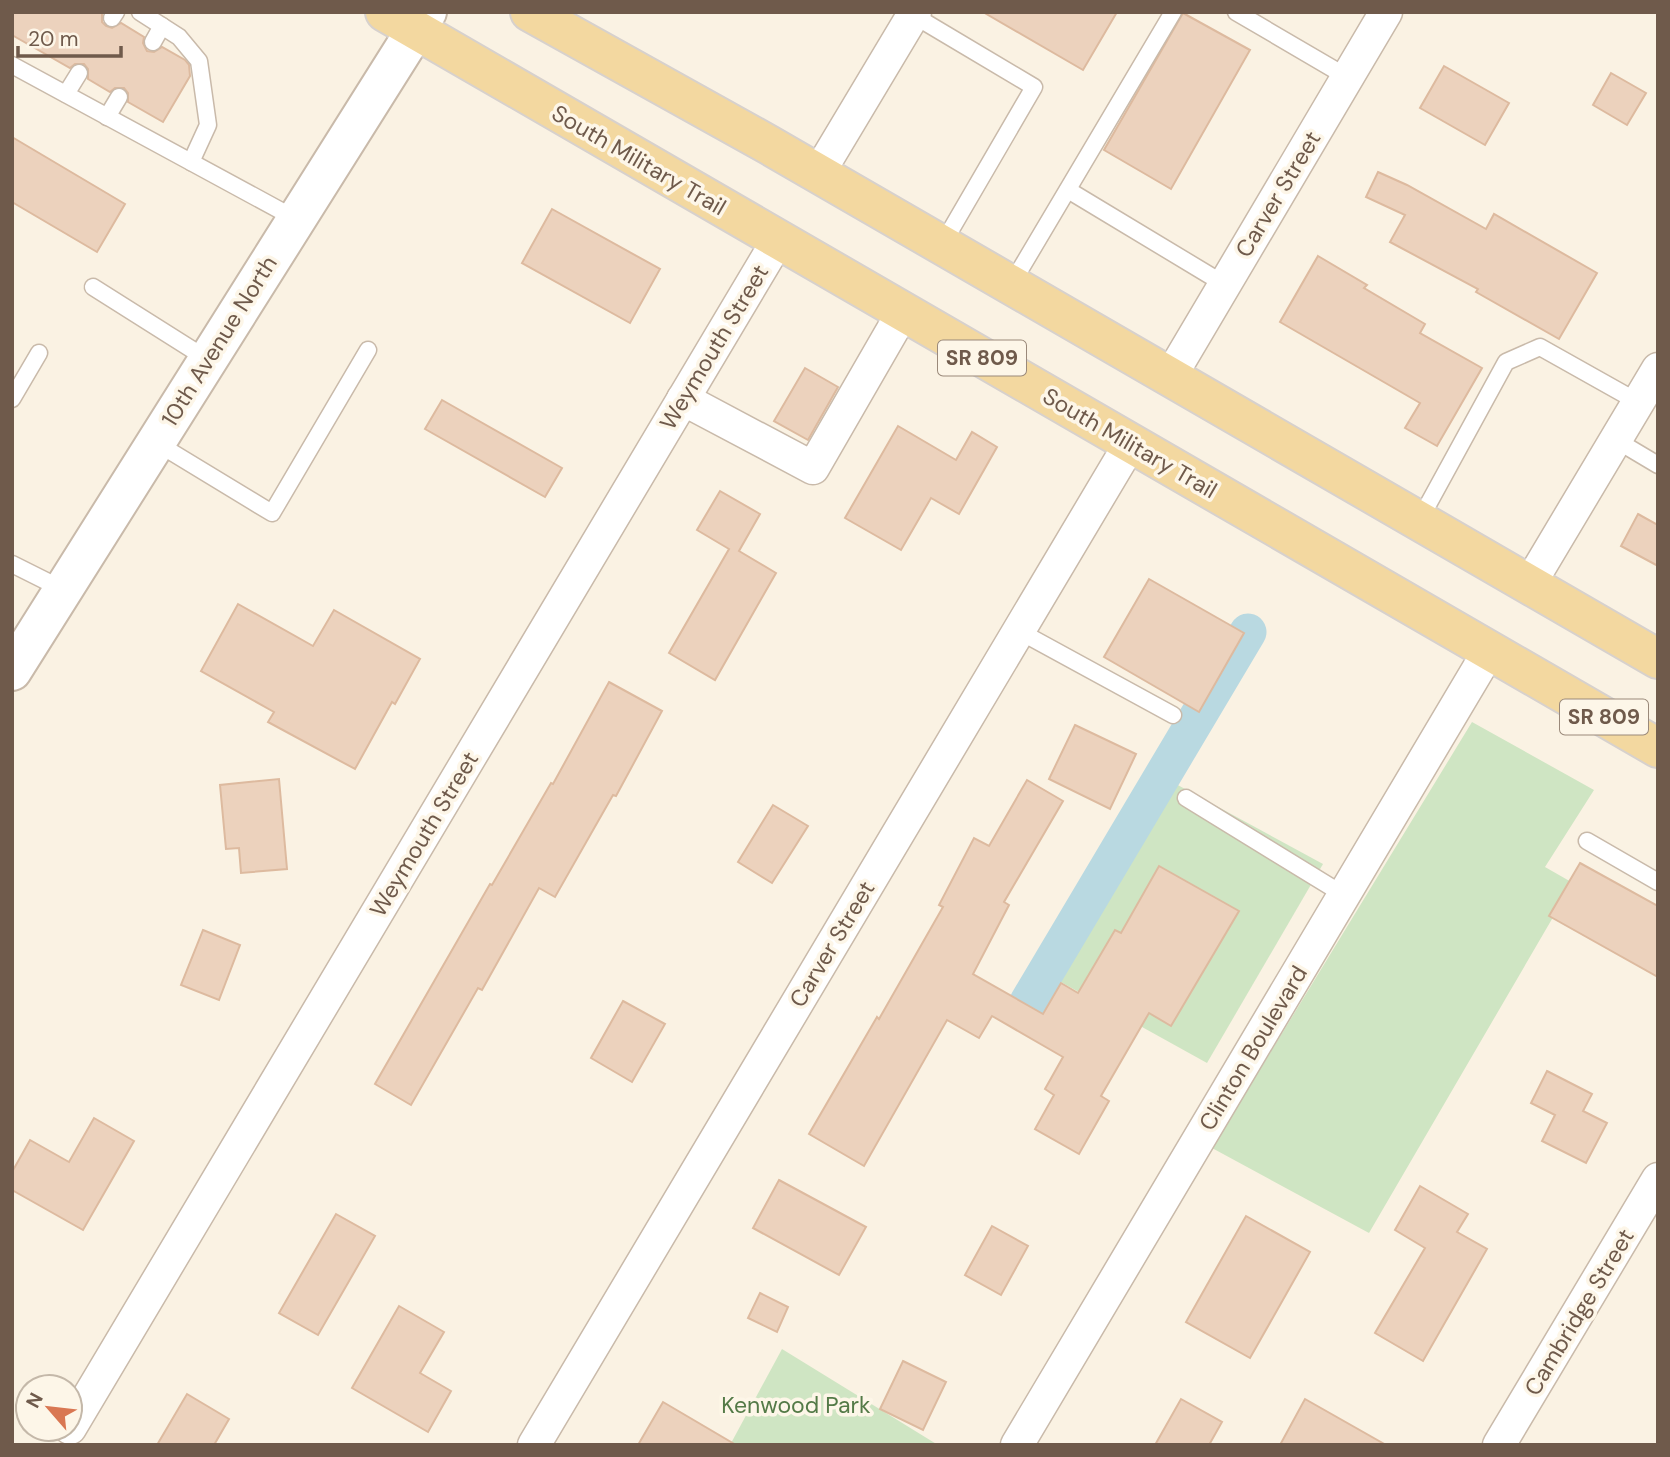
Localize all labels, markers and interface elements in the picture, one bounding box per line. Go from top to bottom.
scale bar [18,14,121,58]
text: 20 m [28,25,79,53]
street label: South Military Trail [547,98,731,222]
street label: Carver Street [1229,125,1327,263]
street label: 10th Avenue North [154,250,284,432]
street label: Weymouth Street [653,259,775,435]
road number: SR 809 [938,340,1026,376]
street label: South Military Trail [1038,381,1222,505]
road number: SR 809 [1560,700,1648,734]
street label: Weymouth Street [363,746,485,922]
street label: Carver Street [783,875,881,1013]
street label: Clinton Boulevard [1192,960,1314,1136]
street label: Cambridge Street [1517,1223,1641,1401]
north arrow [14,1373,84,1443]
text: N [20,1388,49,1412]
park label: Kenwood Park [721,1390,871,1420]

